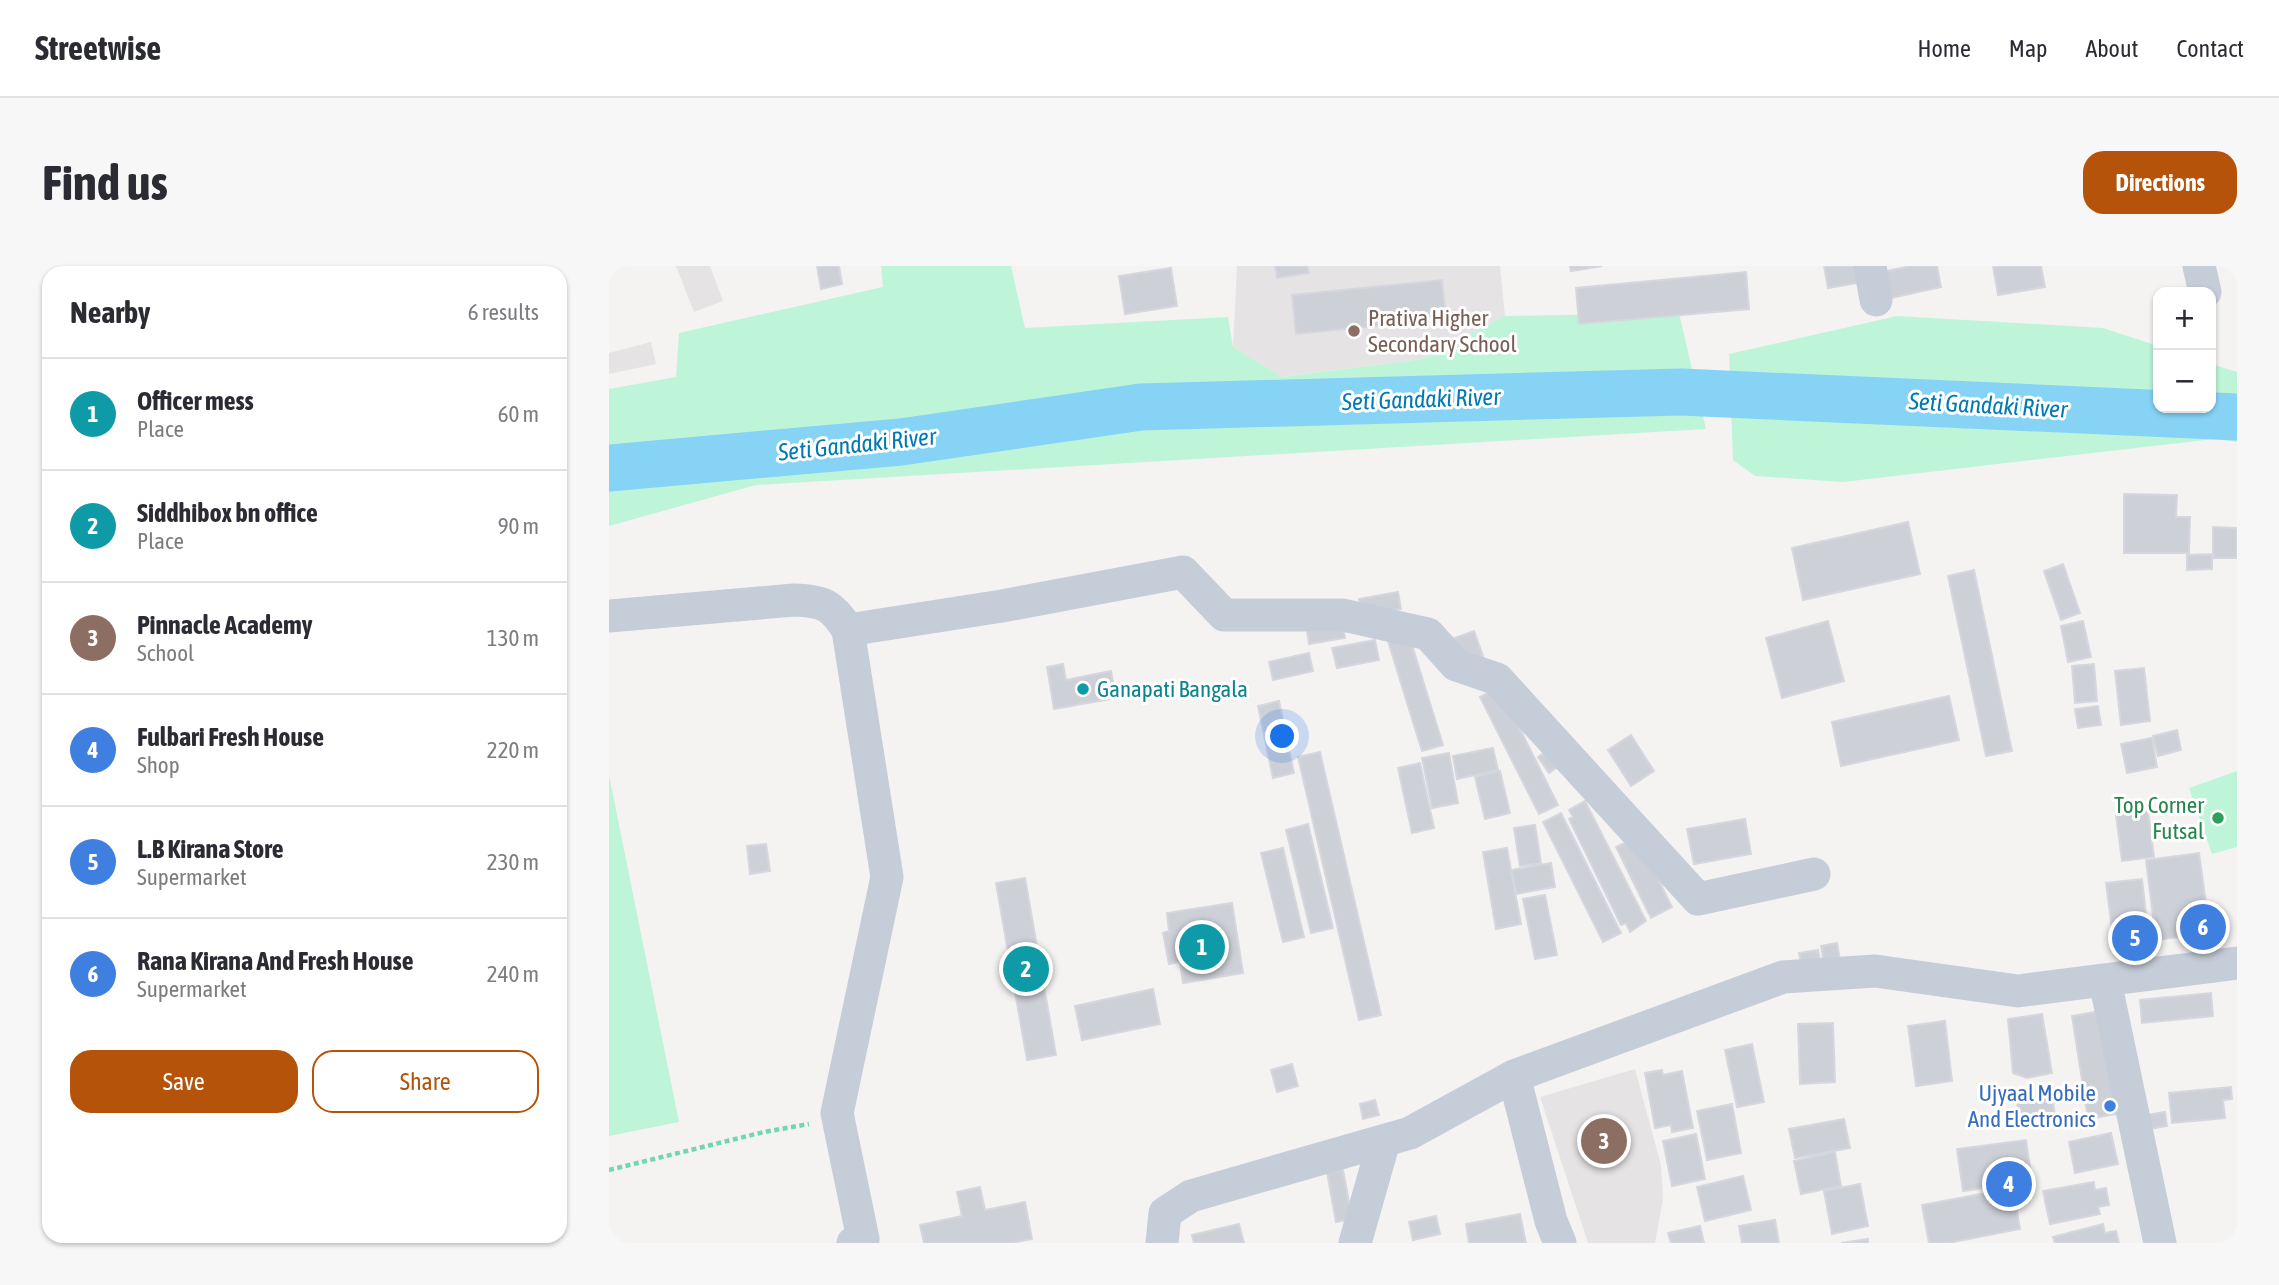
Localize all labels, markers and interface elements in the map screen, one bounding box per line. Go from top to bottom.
text: Streetwise [35,29,161,67]
text: Home [1917,35,1971,62]
text: Map [2009,35,2047,62]
text: About [2085,35,2138,62]
text: Contact [2176,35,2244,62]
button: Directions [2083,151,2237,214]
text: Find us [42,154,168,210]
map controls [2153,287,2216,413]
button: + [2153,287,2216,350]
text: Nearby [70,295,150,329]
text: 6 results [468,299,539,325]
place label: Prativa Higher Secondary School [1368,305,1517,357]
marker: Prativa Higher Secondary School [1346,323,1362,339]
button: − [2153,350,2216,413]
water label: Seti Gandaki River [1340,383,1502,415]
text: Officer mess [137,386,254,416]
water label: Seti Gandaki River [1907,387,2069,423]
text: 1 [88,401,98,427]
text: 60 m [498,401,539,427]
text: Place [137,416,184,442]
water label: Seti Gandaki River [776,422,938,466]
text: Siddhibox bn office [137,498,318,528]
text: 2 [88,513,98,539]
text: 90 m [498,513,539,539]
text: Place [137,528,184,554]
text: Pinnacle Academy [137,610,312,640]
text: 3 [88,625,98,651]
text: 130 m [487,625,539,651]
text: School [137,640,194,666]
place label: Ganapati Bangala [1097,676,1248,702]
marker: Ganapati Bangala [1075,681,1091,697]
your location [1265,719,1299,753]
text: Fulbari Fresh House [137,722,324,752]
text: 4 [88,737,98,763]
text: 220 m [487,737,539,763]
text: Shop [137,752,180,778]
place label: Top Corner Futsal [2114,792,2205,844]
marker: Top Corner Futsal [2210,810,2226,826]
text: L.B Kirana Store [137,834,284,864]
text: 5 [88,849,98,875]
text: 230 m [487,849,539,875]
text: Supermarket [137,864,247,890]
pin: 6 [2180,901,2226,953]
pin: 5 [2112,912,2158,964]
pin: 1 [1179,921,1225,973]
pin: 2 [1003,943,1049,995]
text: Rana Kirana And Fresh House [137,946,413,976]
text: 6 [88,961,98,987]
text: 240 m [487,961,539,987]
text: Supermarket [137,976,247,1002]
button: Save [70,1050,298,1113]
button: Share [312,1050,539,1113]
place label: Ujyaal Mobile And Electronics [1968,1080,2096,1132]
marker: Ujyaal Mobile And Electronics [2102,1098,2118,1114]
pin: 3 [1581,1115,1627,1167]
pin: 4 [1986,1158,2032,1210]

